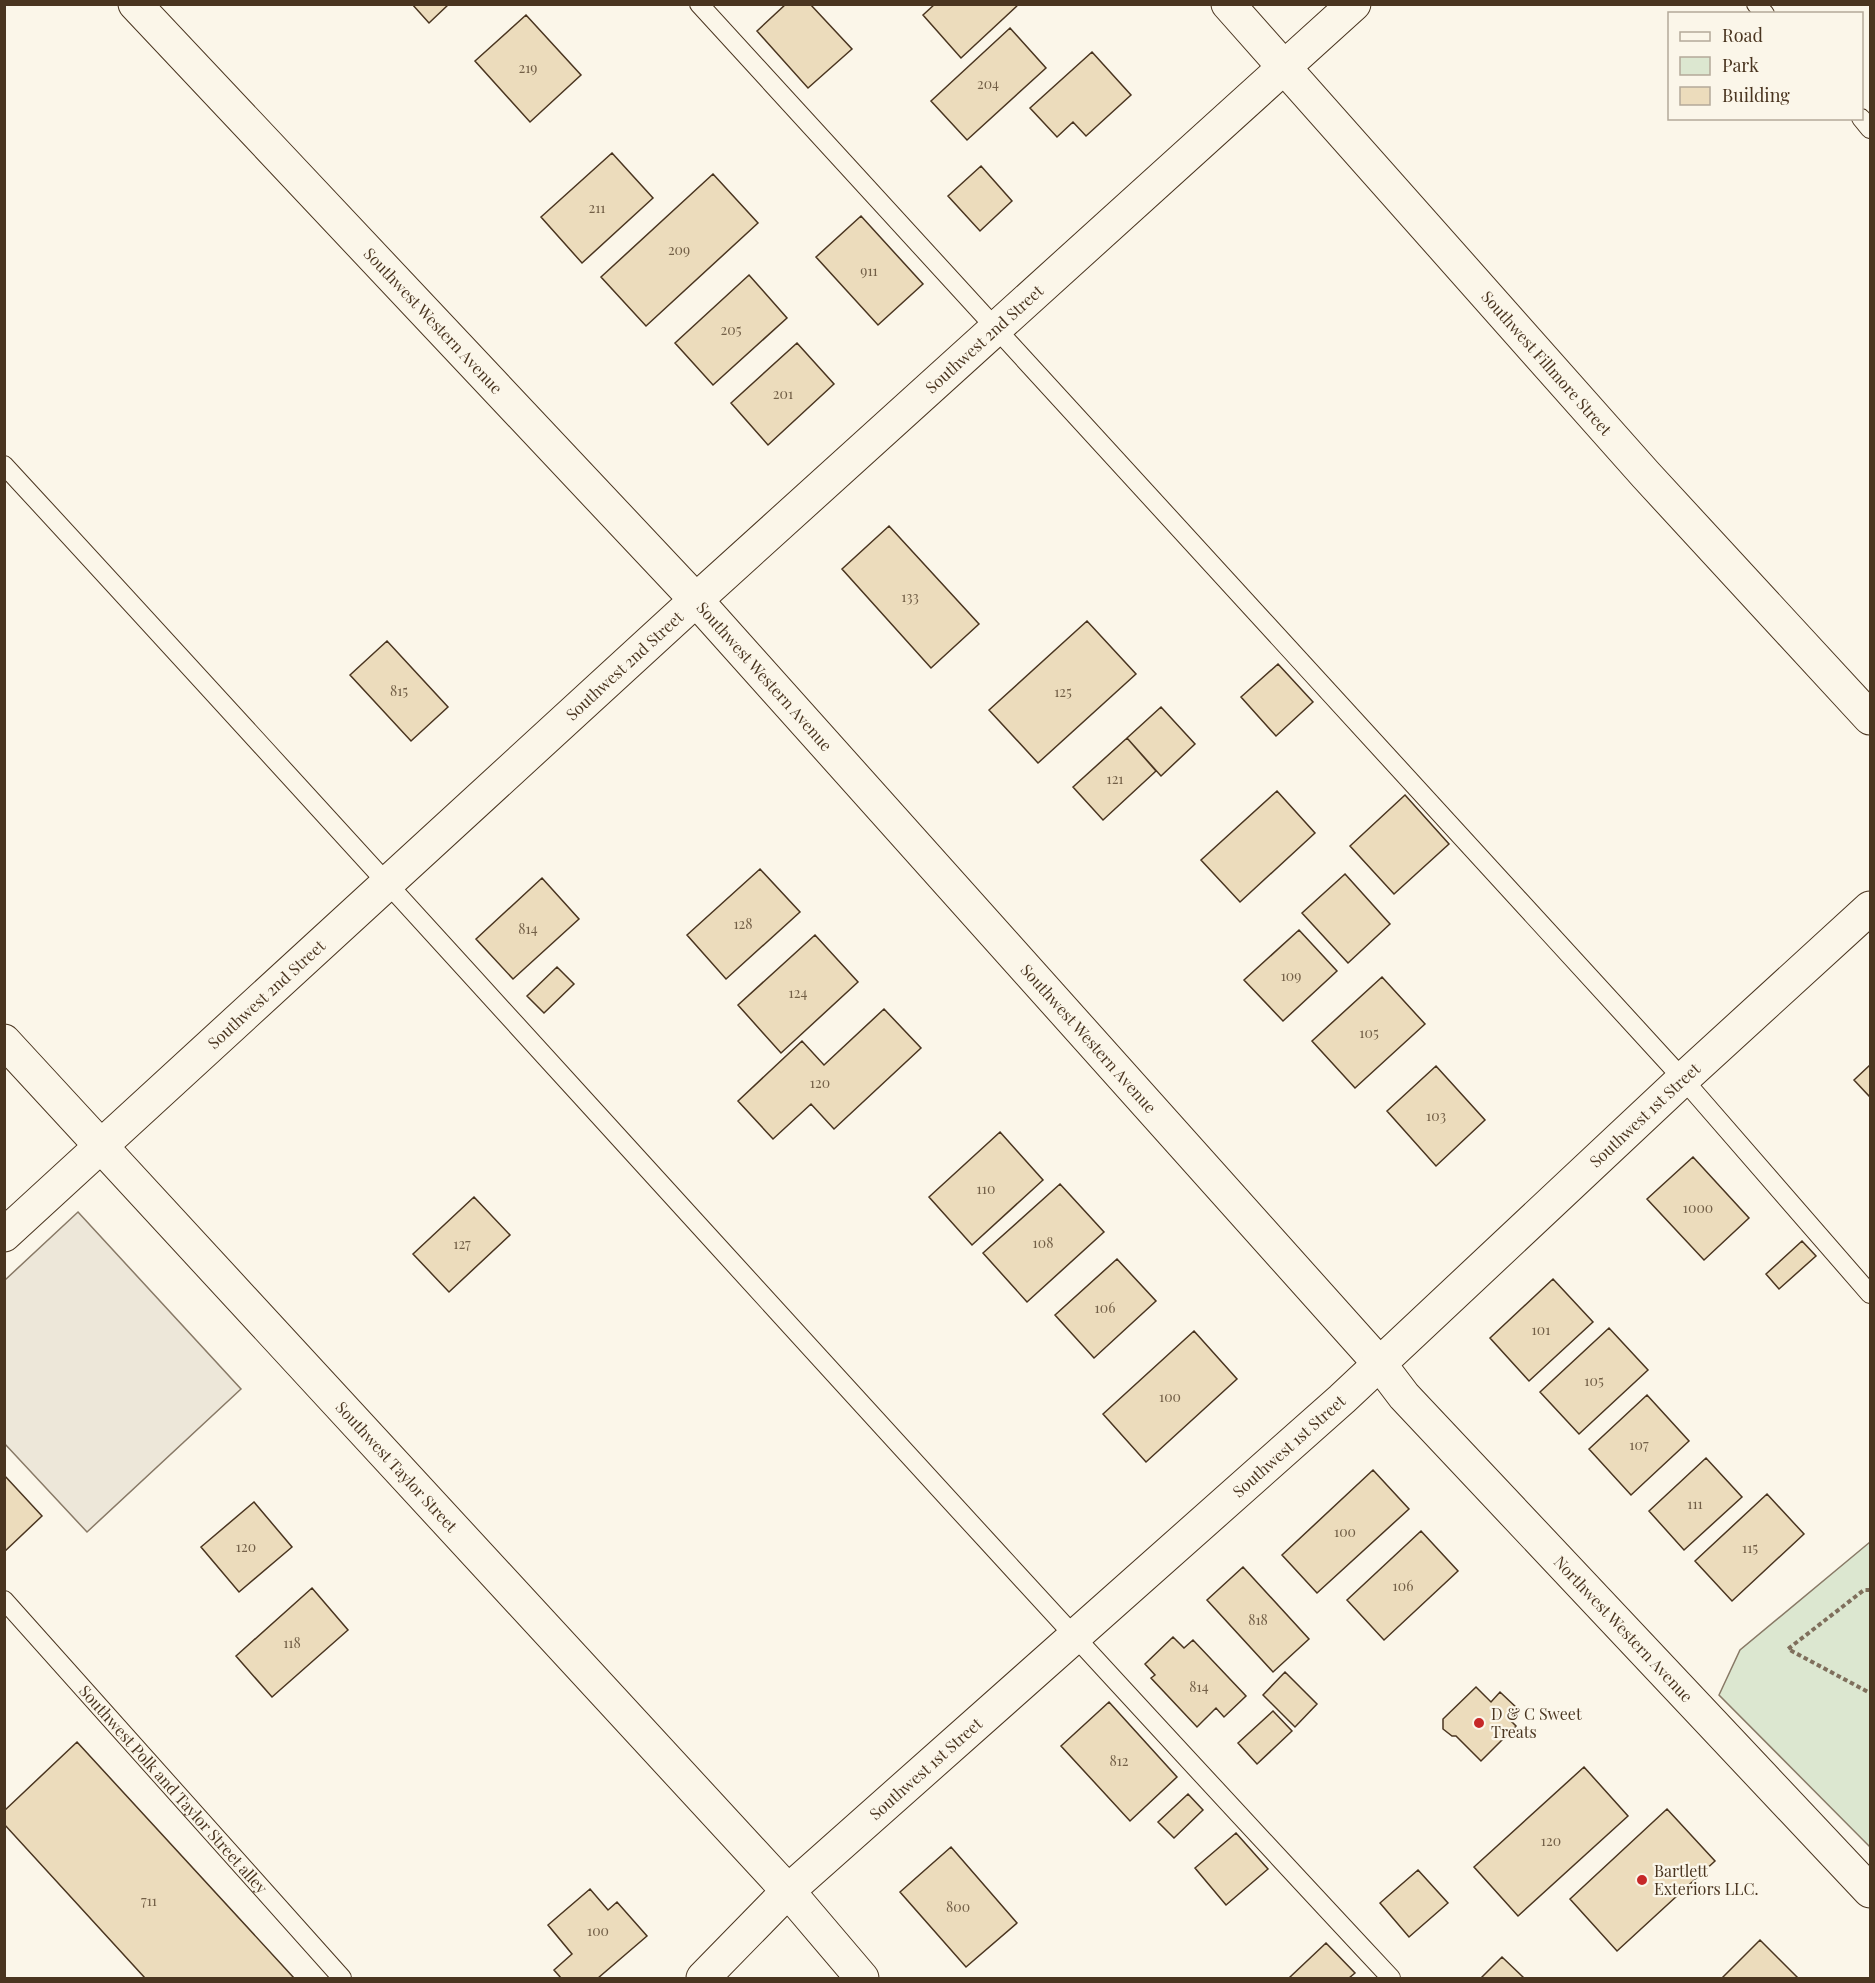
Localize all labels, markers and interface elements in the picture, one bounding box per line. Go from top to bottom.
legend [1668,12,1863,120]
text: Road [1722,23,1763,47]
text: Park [1722,53,1759,77]
house number: 219 [518,58,538,77]
house number: 204 [977,74,999,93]
text: Building [1722,83,1790,107]
house number: 211 [588,198,606,217]
house number: 209 [668,240,690,259]
street label: Southwest Western Avenue [360,243,507,398]
house number: 911 [860,261,878,280]
street label: Southwest 2nd Street [920,280,1047,397]
street label: Southwest Fillmore Street [1477,286,1617,440]
house number: 205 [721,320,742,339]
house number: 201 [773,384,793,403]
house number: 133 [901,587,919,606]
street label: Southwest Western Avenue [692,597,837,755]
street label: Southwest 2nd Street [561,606,687,724]
house number: 815 [390,681,408,700]
house number: 125 [1054,682,1072,701]
house number: 121 [1106,769,1124,788]
house number: 128 [733,914,753,933]
house number: 814 [518,919,538,938]
street label: Southwest 2nd Street [203,935,329,1053]
street label: Southwest Western Avenue [1017,959,1161,1117]
house number: 109 [1281,966,1301,985]
house number: 124 [789,983,807,1002]
house number: 105 [1359,1023,1379,1042]
street label: Southwest 1st Street [1585,1058,1704,1172]
house number: 120 [810,1073,830,1092]
house number: 103 [1426,1106,1446,1125]
house number: 110 [977,1179,995,1198]
house number: 1000 [1683,1198,1713,1217]
house number: 108 [1033,1233,1053,1252]
house number: 127 [453,1234,471,1253]
house number: 106 [1095,1298,1115,1317]
house number: 101 [1532,1320,1550,1339]
house number: 105 [1584,1371,1604,1390]
house number: 100 [1159,1387,1181,1406]
street label: Southwest 1st Street [1228,1390,1350,1501]
street label: Southwest Taylor Street [331,1397,463,1536]
house number: 107 [1629,1435,1649,1454]
house number: 111 [1687,1494,1703,1513]
house number: 100 [1334,1522,1356,1541]
house number: 120 [236,1537,256,1556]
house number: 115 [1742,1538,1758,1557]
street label: Northwest Western Avenue [1550,1551,1698,1706]
house number: 106 [1393,1576,1413,1595]
house number: 818 [1248,1610,1268,1629]
house number: 118 [283,1633,301,1652]
house number: 814 [1189,1677,1209,1696]
street label: Southwest Polk and Taylor Street alley [75,1680,272,1898]
place label: D & C Sweet Treats [1491,1703,1582,1742]
street label: Southwest 1st Street [864,1713,986,1824]
marker: D & C Sweet Treats [1472,1716,1486,1730]
house number: 812 [1109,1751,1129,1770]
house number: 120 [1541,1831,1561,1850]
place label: Bartlett Exteriors LLC. [1654,1860,1759,1899]
marker: Bartlett Exteriors LLC. [1635,1873,1649,1887]
house number: 711 [141,1891,157,1910]
house number: 800 [946,1897,970,1916]
house number: 100 [587,1921,609,1940]

